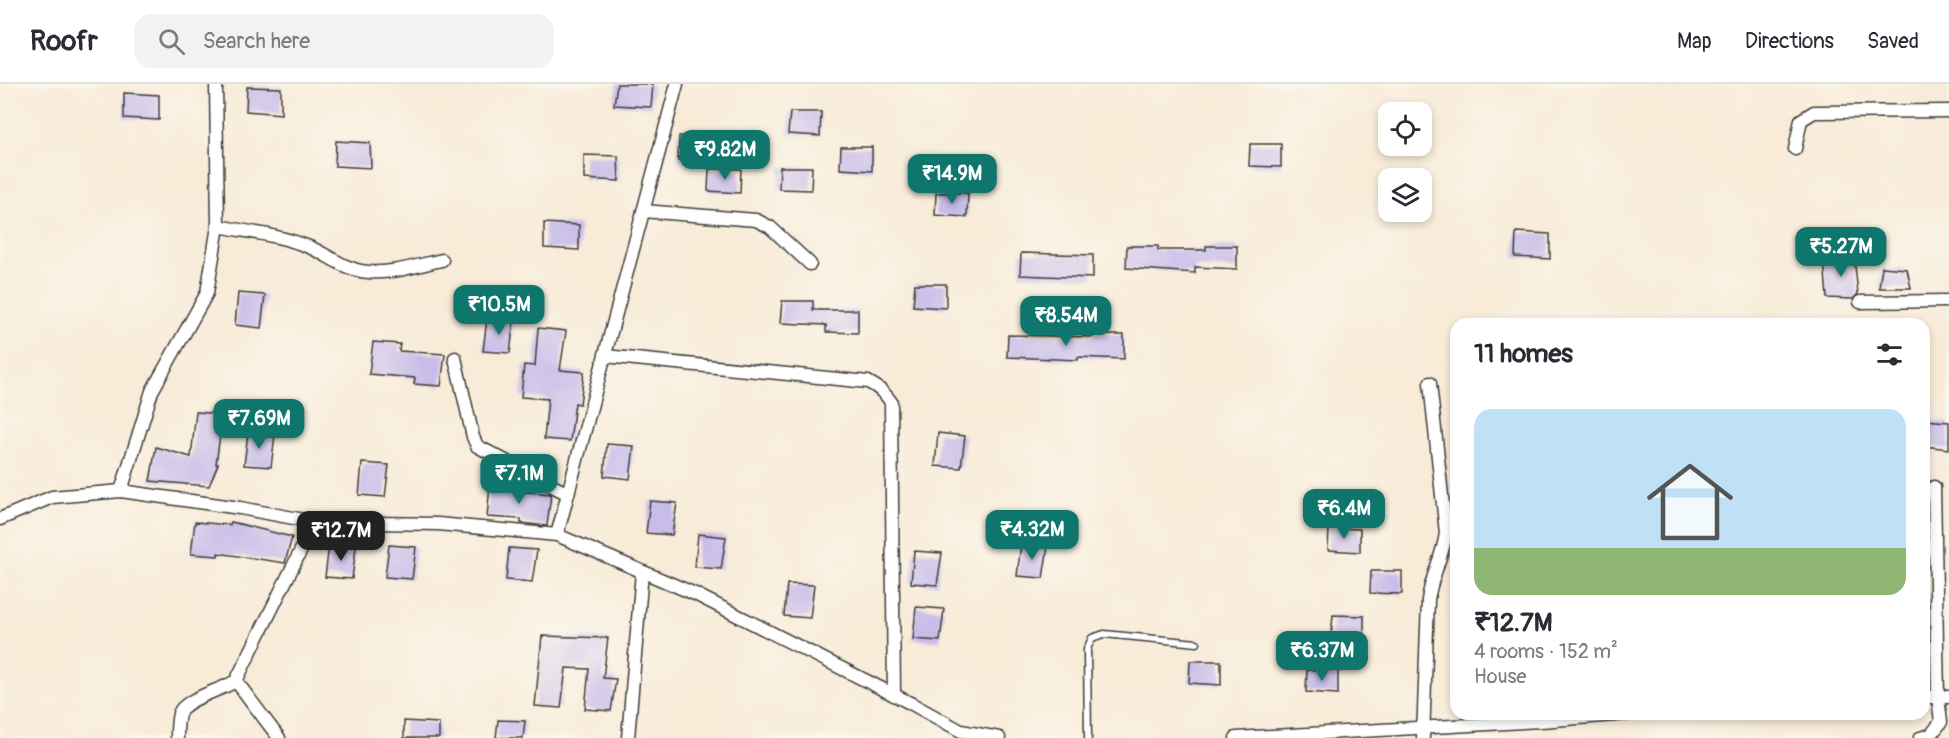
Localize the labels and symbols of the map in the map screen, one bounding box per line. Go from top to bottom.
pin: ₹9.82M [676,130,774,181]
pin: ₹14.9M [903,154,1001,205]
pin: ₹5.27M [1792,227,1890,278]
pin: ₹10.5M [450,285,548,336]
pin: ₹8.54M [1017,296,1115,347]
pin: ₹7.69M [210,399,308,450]
pin: ₹7.1M [477,454,561,505]
pin: ₹6.4M [1302,489,1386,540]
pin: ₹4.32M [983,510,1081,561]
pin: ₹12.7M [292,511,390,562]
pin: ₹6.37M [1273,631,1371,682]

